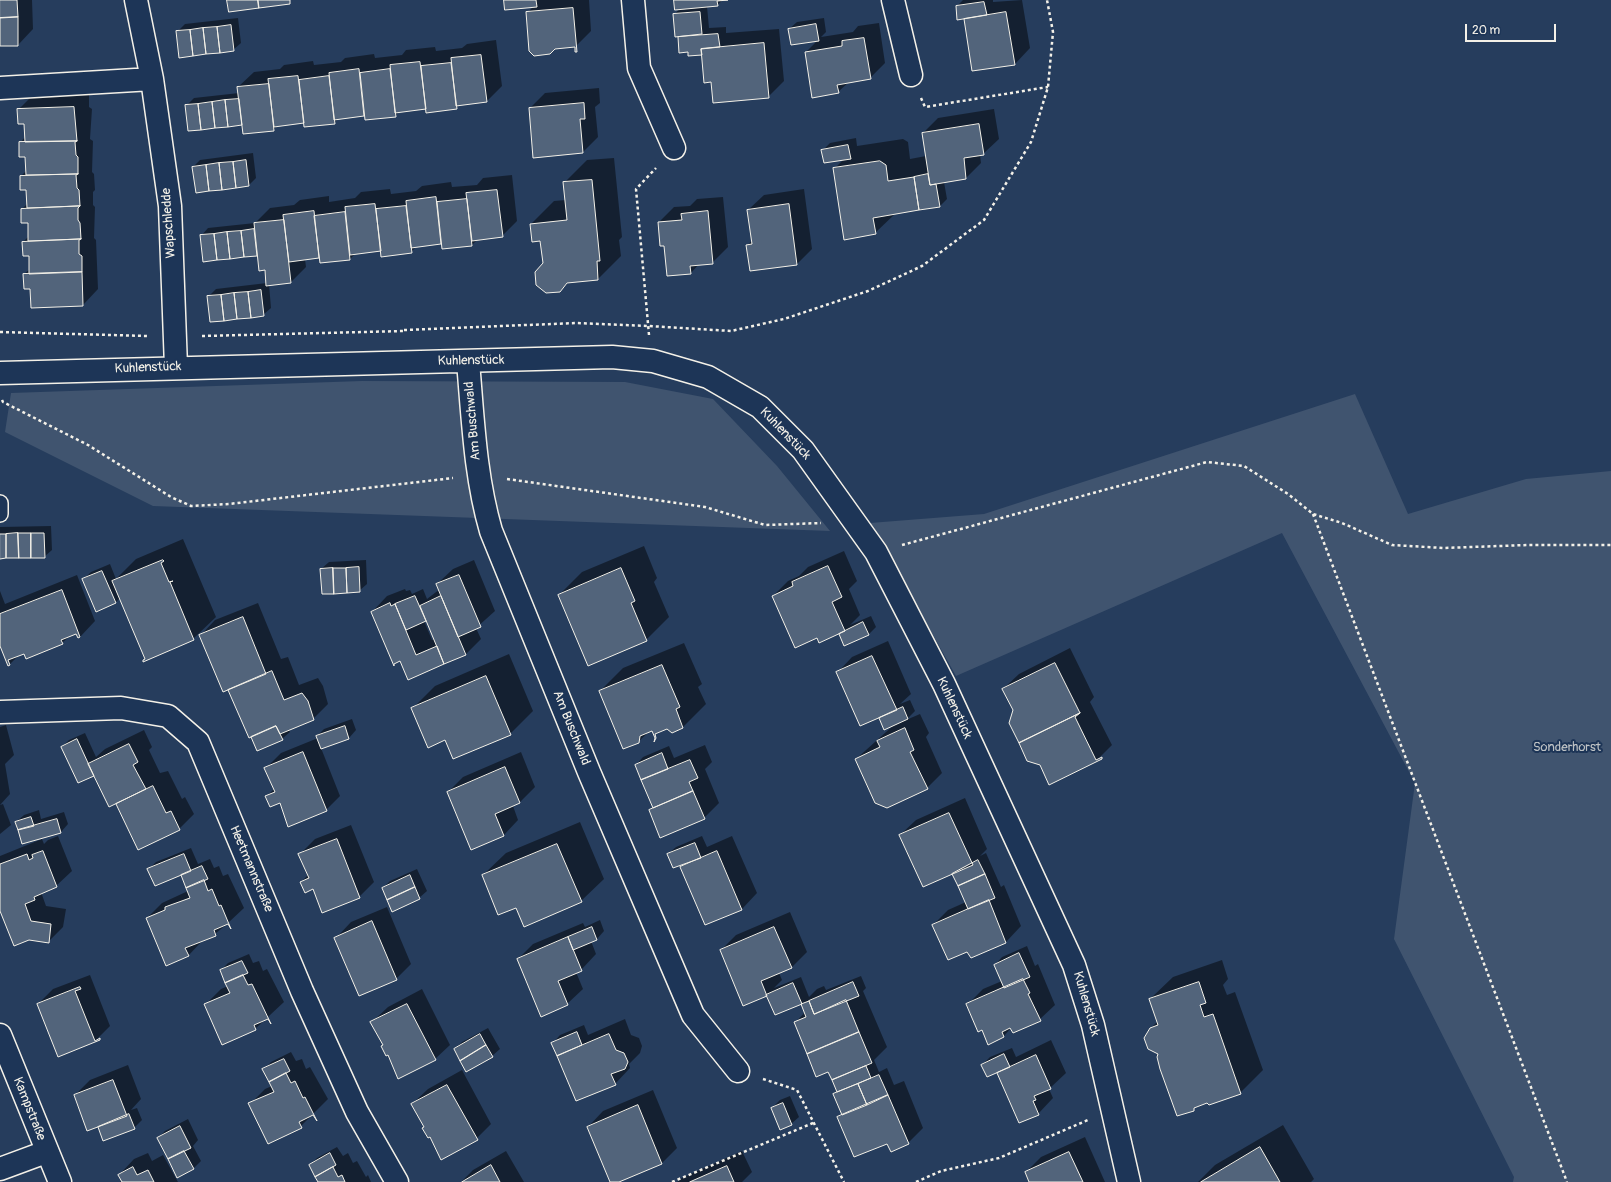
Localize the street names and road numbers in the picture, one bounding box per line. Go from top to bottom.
street label: Wapschledde [159,187,179,259]
street label: Kuhlenstück [438,353,504,369]
street label: Kuhlenstück [114,359,182,377]
street label: Am Buschwald [462,381,484,461]
street label: Kuhlenstück [756,405,814,463]
street label: Kuhlenstück [933,675,975,741]
street label: Am Buschwald [549,688,593,768]
street label: Heetmannstraße [226,823,276,915]
street label: Kuhlenstück [1069,970,1103,1038]
street label: Kampstraße [9,1075,49,1143]

